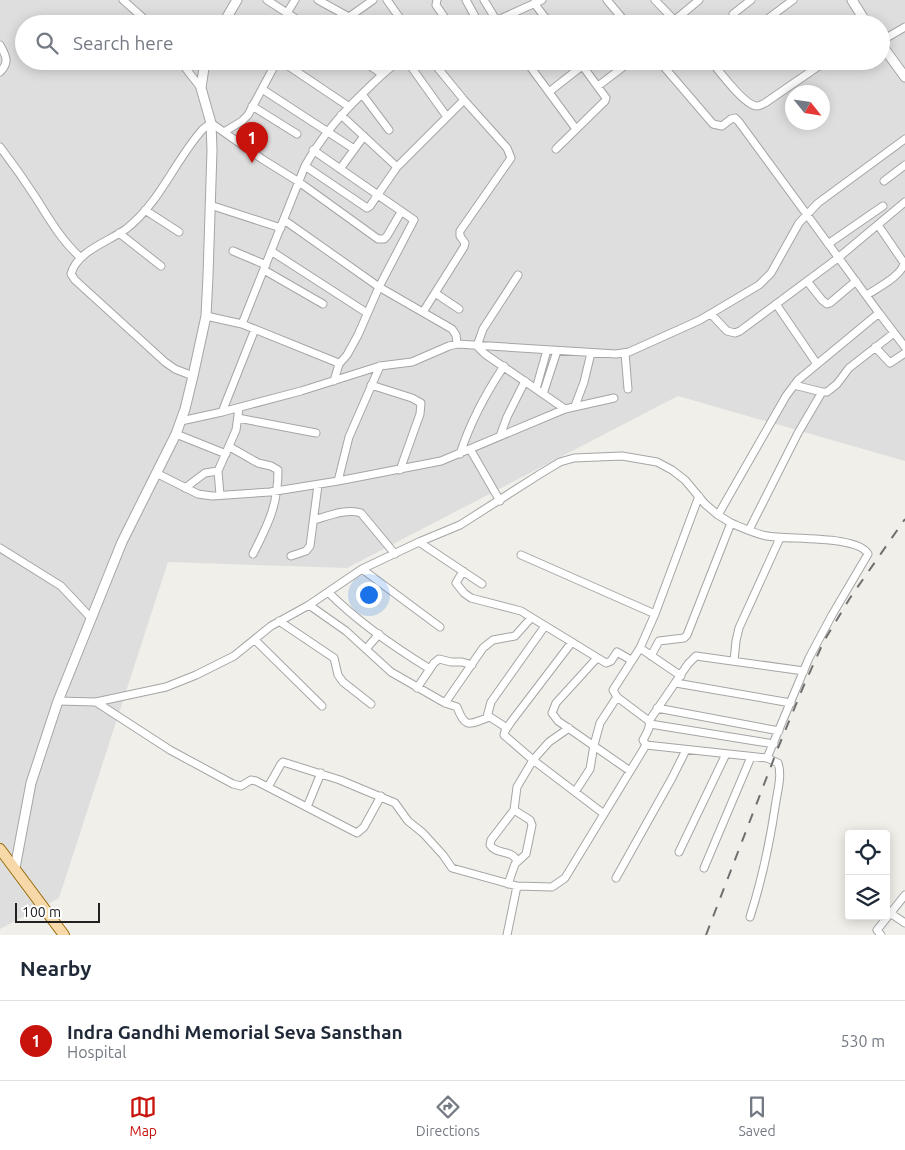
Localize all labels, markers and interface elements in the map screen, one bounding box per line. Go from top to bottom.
search box [15,15,890,70]
icon: search [33,29,61,57]
text: Search here [73,32,173,54]
north arrow [785,85,830,130]
pin: 1 [236,122,268,163]
your location [356,582,382,608]
map controls [845,830,890,920]
button: locate [845,830,890,875]
button: layers [845,875,890,920]
scale bar [15,900,100,923]
text: 100 m [22,904,61,920]
text: Nearby [20,956,91,980]
text: Indra Gandhi Memorial Seva Sansthan [67,1021,403,1043]
text: 1 [31,1032,41,1050]
text: 530 m [840,1032,885,1050]
text: Hospital [67,1043,126,1061]
tab: Map [129,1093,157,1139]
tab: Directions [416,1093,480,1139]
tab: Saved [738,1093,776,1139]

